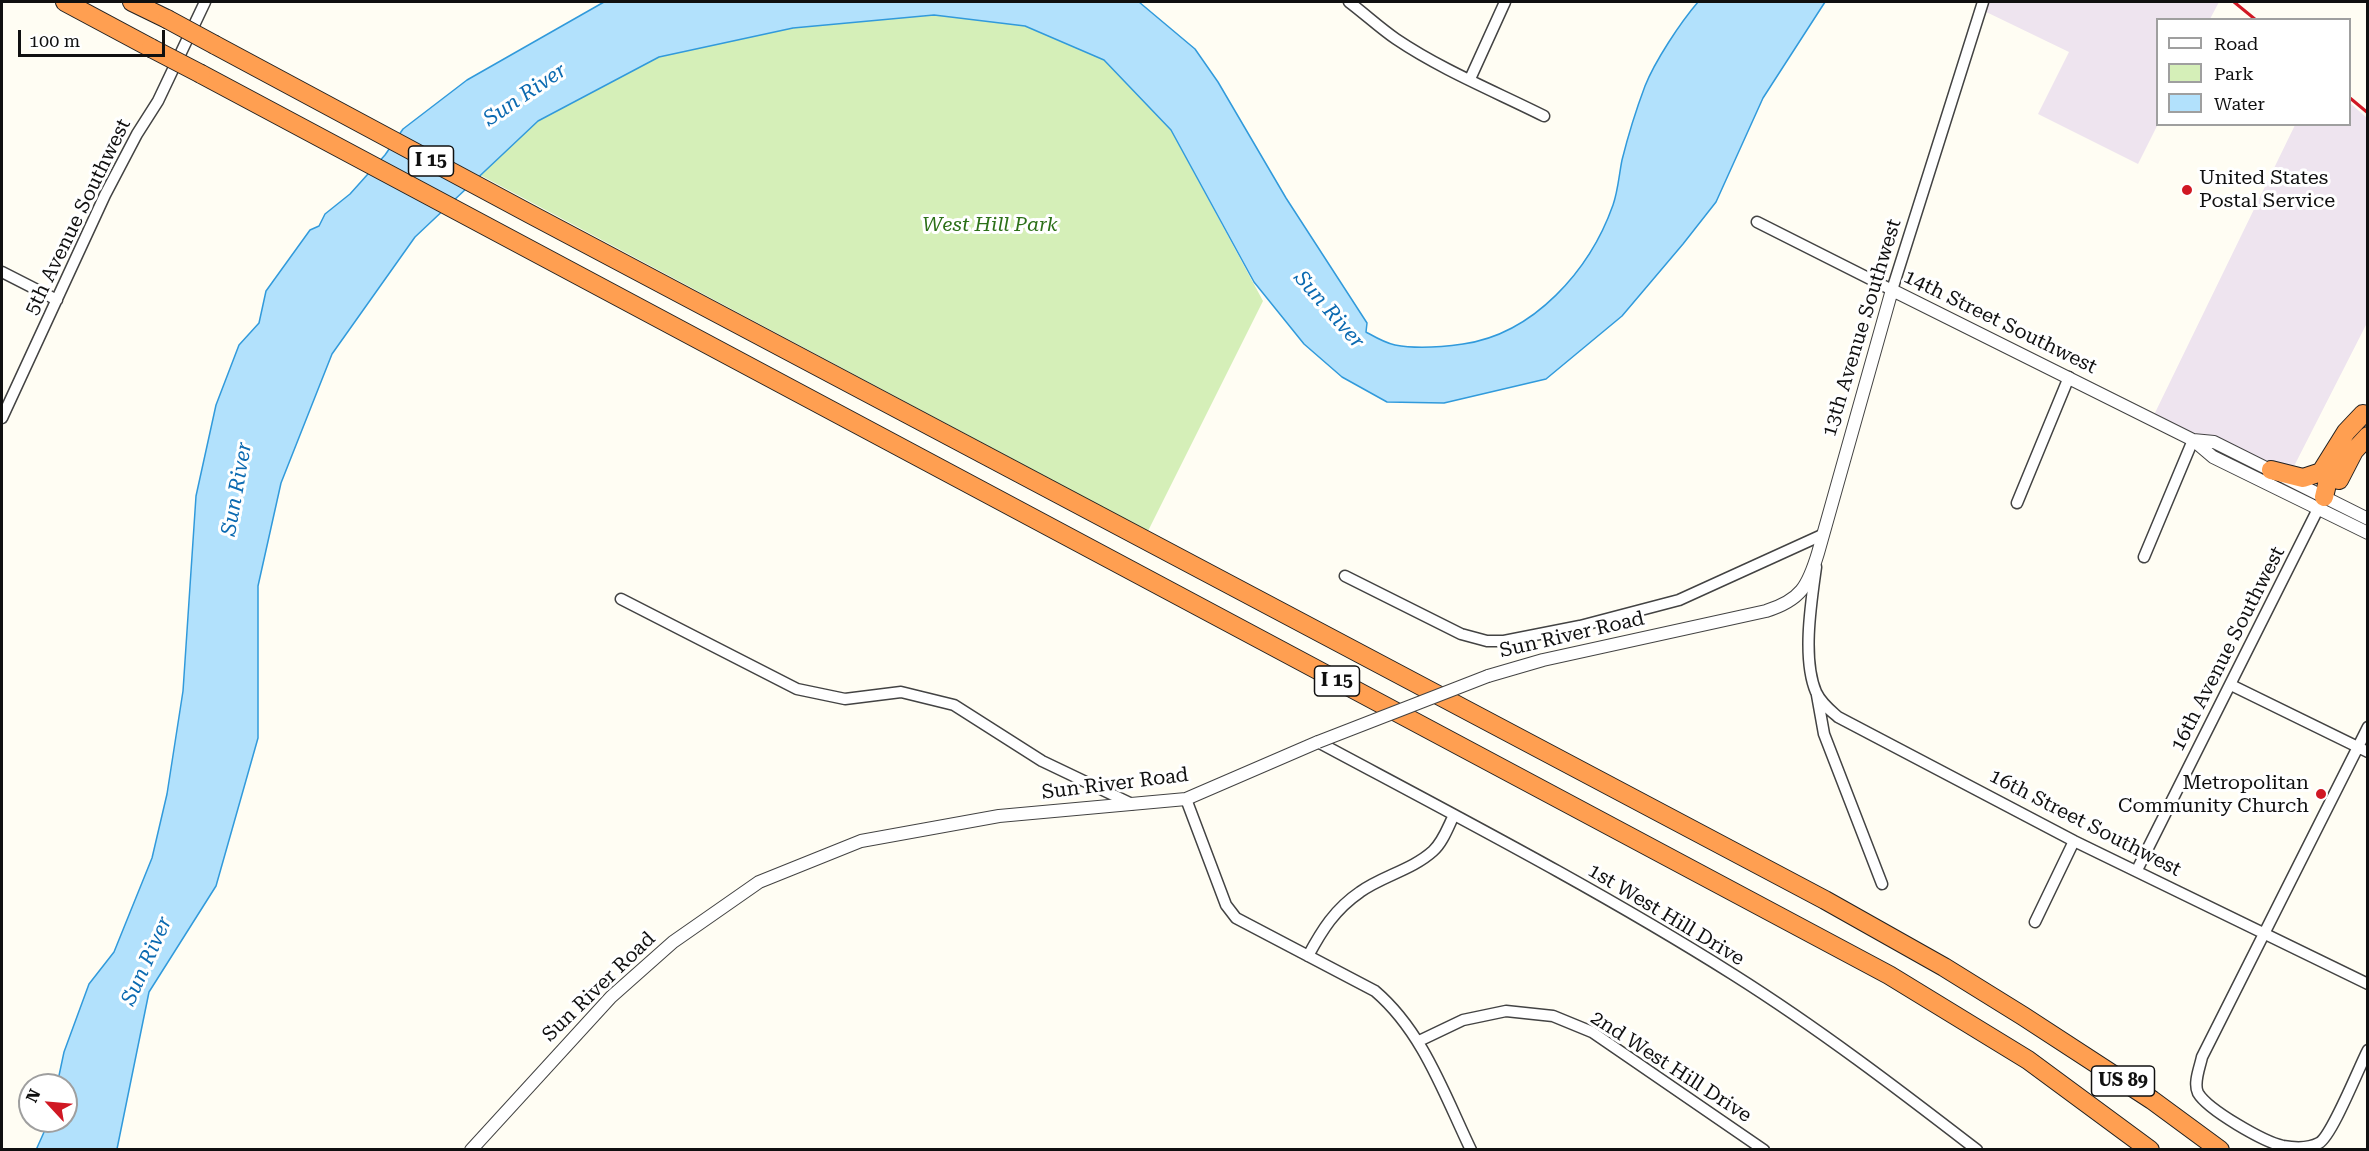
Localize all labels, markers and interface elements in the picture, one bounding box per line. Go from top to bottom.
scale bar [21,18,168,56]
legend [2156,18,2351,126]
text: 100 m [29,30,80,51]
text: Road [2214,33,2258,54]
water label: Sun River [479,58,571,132]
text: Park [2214,63,2254,84]
text: Water [2214,93,2265,114]
street label: 5th Avenue Southwest [20,115,136,319]
road number: I 15 [408,146,454,176]
place label: United States Postal Service [2199,166,2335,213]
marker: United States Postal Service [2180,183,2194,197]
park label: West Hill Park [922,213,1058,237]
street label: 13th Avenue Southwest [1817,216,1907,440]
street label: 14th Street Southwest [1899,265,2101,379]
water label: Sun River [1288,266,1370,354]
water label: Sun River [216,440,258,538]
street label: 16th Avenue Southwest [2166,543,2290,755]
street label: Sun River Road [1497,607,1647,663]
road number: I 15 [1314,666,1360,696]
street label: Sun River Road [1040,763,1190,805]
street label: 16th Street Southwest [1985,764,2185,882]
place label: Metropolitan Community Church [2118,771,2309,818]
marker: Metropolitan Community Church [2314,787,2328,801]
street label: 1st West Hill Drive [1583,859,1749,971]
water label: Sun River [116,913,178,1009]
street label: Sun River Road [538,927,660,1047]
street label: 2nd West Hill Drive [1586,1006,1756,1128]
road number: US 89 [2092,1066,2154,1096]
north arrow [18,1073,78,1133]
text: N [22,1086,44,1105]

